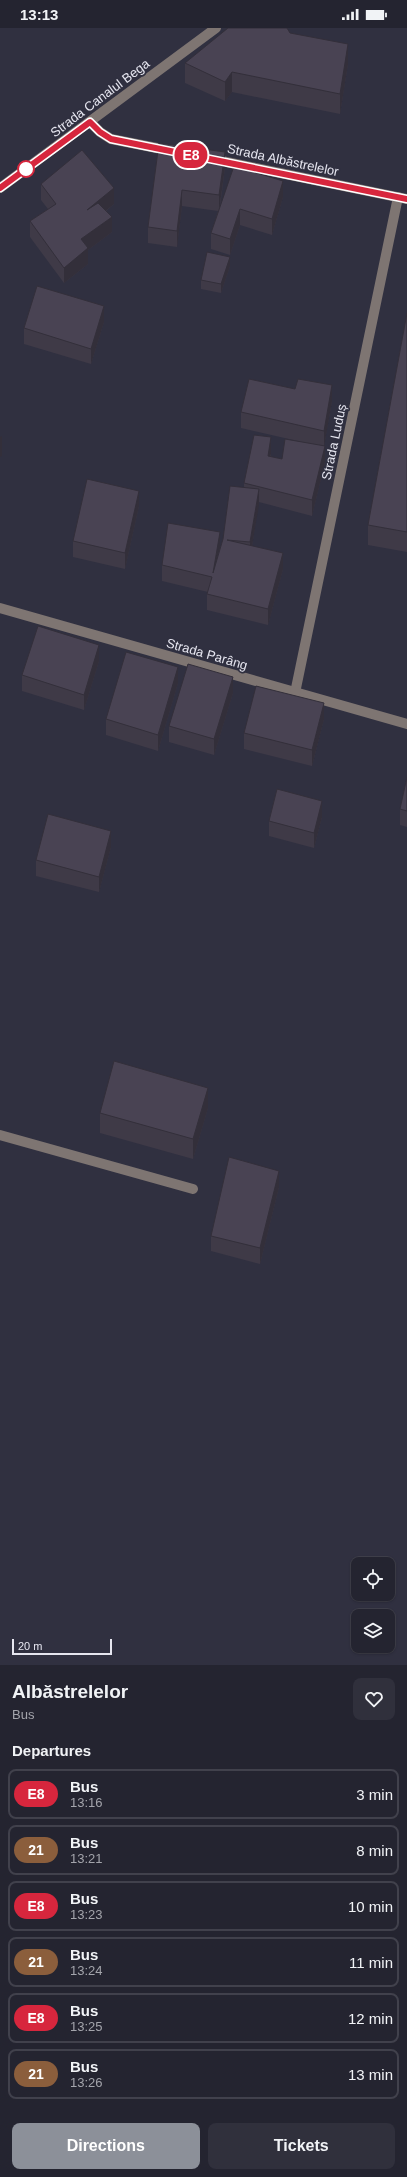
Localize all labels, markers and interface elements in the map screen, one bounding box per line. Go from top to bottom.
text: 13:13 [20,6,58,23]
street label: Strada Canalul Bega [48,55,153,140]
street label: Strada Albăstrelelor [226,141,341,179]
line badge: E8 [173,142,209,168]
text: E8 [182,147,200,163]
unlabelled marker [17,160,35,178]
street label: Strada Luduș [319,402,349,481]
street label: Strada Parâng [165,635,249,673]
map controls [351,1557,395,1653]
button: locate [351,1557,395,1601]
button: layers [351,1609,395,1653]
scale bar [12,1637,112,1656]
text: 20 m [18,1640,42,1652]
button: heart [353,1678,395,1720]
text: Albăstrelelor [12,1681,128,1702]
text: Bus [12,1707,34,1722]
text: Departures [12,1742,91,1759]
text: Bus [70,1778,98,1795]
text: E8 [27,1786,45,1802]
text: 3 min [356,1786,393,1803]
text: 13:16 [70,1795,103,1810]
text: Bus [70,1834,98,1851]
text: 21 [28,1842,44,1858]
text: 8 min [356,1842,393,1859]
text: 13:21 [70,1851,103,1866]
text: Bus [70,1890,98,1907]
text: E8 [27,1898,45,1914]
text: 10 min [348,1898,393,1915]
text: 13:23 [70,1907,103,1922]
text: Bus [70,1946,98,1963]
text: 21 [28,1954,44,1970]
text: 11 min [349,1954,393,1971]
text: 13:24 [70,1963,103,1978]
text: Bus [70,2002,98,2019]
text: E8 [27,2010,45,2026]
text: 12 min [348,2010,393,2027]
text: 13:25 [70,2019,103,2034]
text: Bus [70,2058,98,2075]
text: 21 [28,2066,44,2082]
text: 13 min [348,2066,393,2083]
text: 13:26 [70,2075,103,2090]
button: Directions [12,2123,200,2169]
button: Tickets [208,2123,395,2169]

